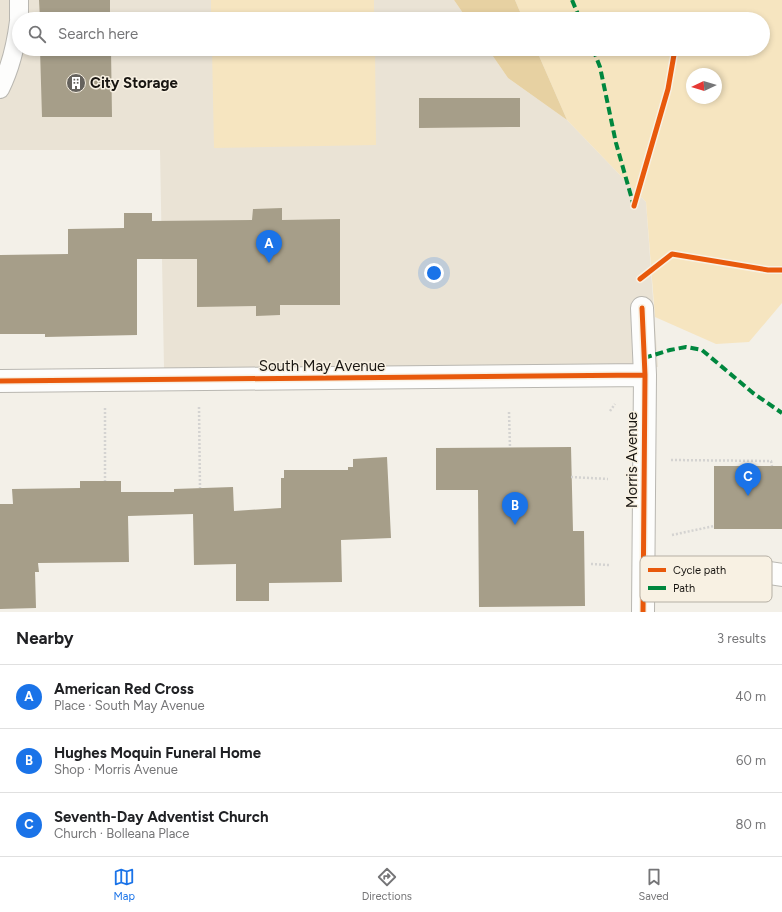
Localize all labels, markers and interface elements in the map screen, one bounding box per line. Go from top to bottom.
search box [12,12,770,56]
icon: search [26,23,48,45]
text: Search here [58,25,138,43]
north arrow [686,68,722,104]
building icon: City Storage [65,72,87,94]
place label: City Storage [90,74,178,92]
pin: A [256,230,282,263]
your location [424,263,444,283]
street label: South May Avenue [259,357,385,375]
street label: Morris Avenue [623,412,641,508]
pin: C [735,463,761,496]
pin: B [502,492,528,525]
legend [640,556,772,602]
text: Cycle path [673,564,726,577]
text: Path [673,582,695,595]
text: Nearby [16,628,74,648]
text: 3 results [717,631,766,646]
text: American Red Cross [54,680,194,698]
text: A [24,689,34,704]
text: 40 m [735,689,766,704]
text: Place · South May Avenue [54,698,205,713]
text: Hughes Moquin Funeral Home [54,744,261,762]
text: B [25,753,33,768]
text: 60 m [736,753,766,768]
text: Shop · Morris Avenue [54,762,178,777]
text: Seventh-Day Adventist Church [54,808,269,826]
text: C [24,817,34,832]
text: 80 m [735,817,766,832]
text: Church · Bolleana Place [54,826,189,841]
tab: Map [113,866,135,903]
tab: Directions [362,866,412,903]
tab: Saved [638,866,669,903]

